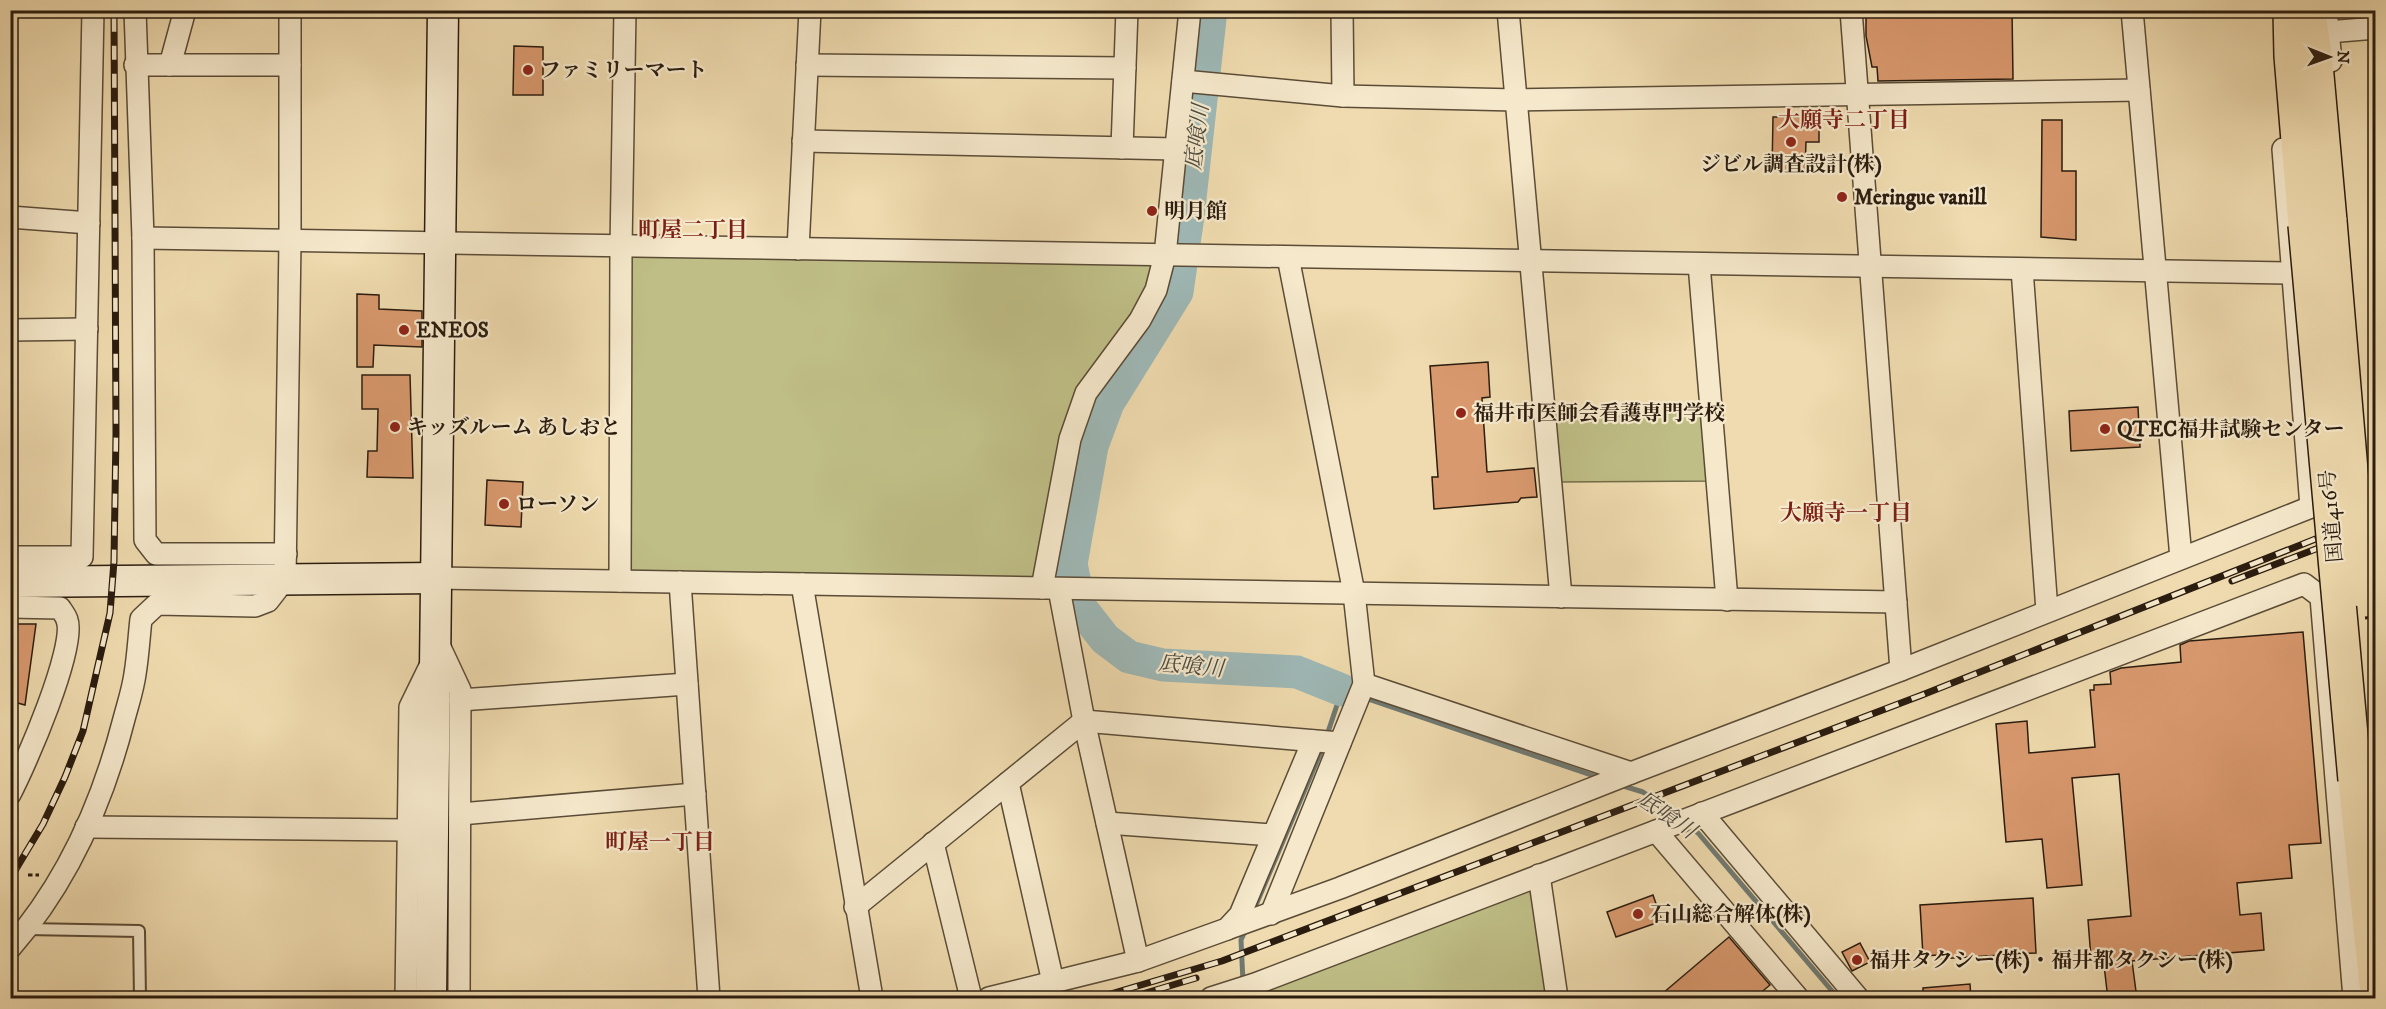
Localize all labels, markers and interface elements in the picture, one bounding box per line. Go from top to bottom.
north arrow [2299,27,2359,87]
text: N [2333,51,2353,64]
place label: ファミリーマート [540,58,708,84]
marker: ファミリーマート [521,63,535,77]
water label: 底喰川 [1180,101,1215,172]
district label: 大願寺二丁目 [1778,107,1910,134]
marker: ジビル調査設計(株) [1784,135,1798,149]
place label: ジビル調査設計(株) [1700,152,1882,178]
place label: Meringue vanill [1854,185,1987,211]
marker: Meringue vanill [1835,190,1849,204]
place label: 明月館 [1164,199,1227,225]
marker: 明月館 [1145,204,1159,218]
district label: 町屋二丁目 [638,217,748,244]
place label: ENEOS [416,318,489,344]
marker: ENEOS [397,323,411,337]
place label: 福井市医師会看護専門学校 [1473,401,1725,427]
marker: 福井市医師会看護専門学校 [1454,406,1468,420]
place label: キッズルーム あしおと [407,415,621,441]
place label: QTEC福井試験センター [2117,417,2344,443]
marker: キッズルーム あしおと [388,420,402,434]
marker: QTEC福井試験センター [2098,422,2112,436]
street label: 国道416号 [2315,468,2349,564]
place label: ローソン [516,492,599,518]
marker: ローソン [497,497,511,511]
district label: 大願寺一丁目 [1780,500,1912,527]
water label: 底喰川 [1157,650,1227,683]
water label: 底喰川 [1631,785,1703,846]
district label: 町屋一丁目 [605,829,715,856]
place label: 石山総合解体(株) [1650,902,1811,928]
marker: 石山総合解体(株) [1631,907,1645,921]
place label: 福井タクシー(株)・福井都タクシー(株) [1869,948,2233,974]
marker: 福井タクシー(株)・福井都タクシー(株) [1850,953,1864,967]

